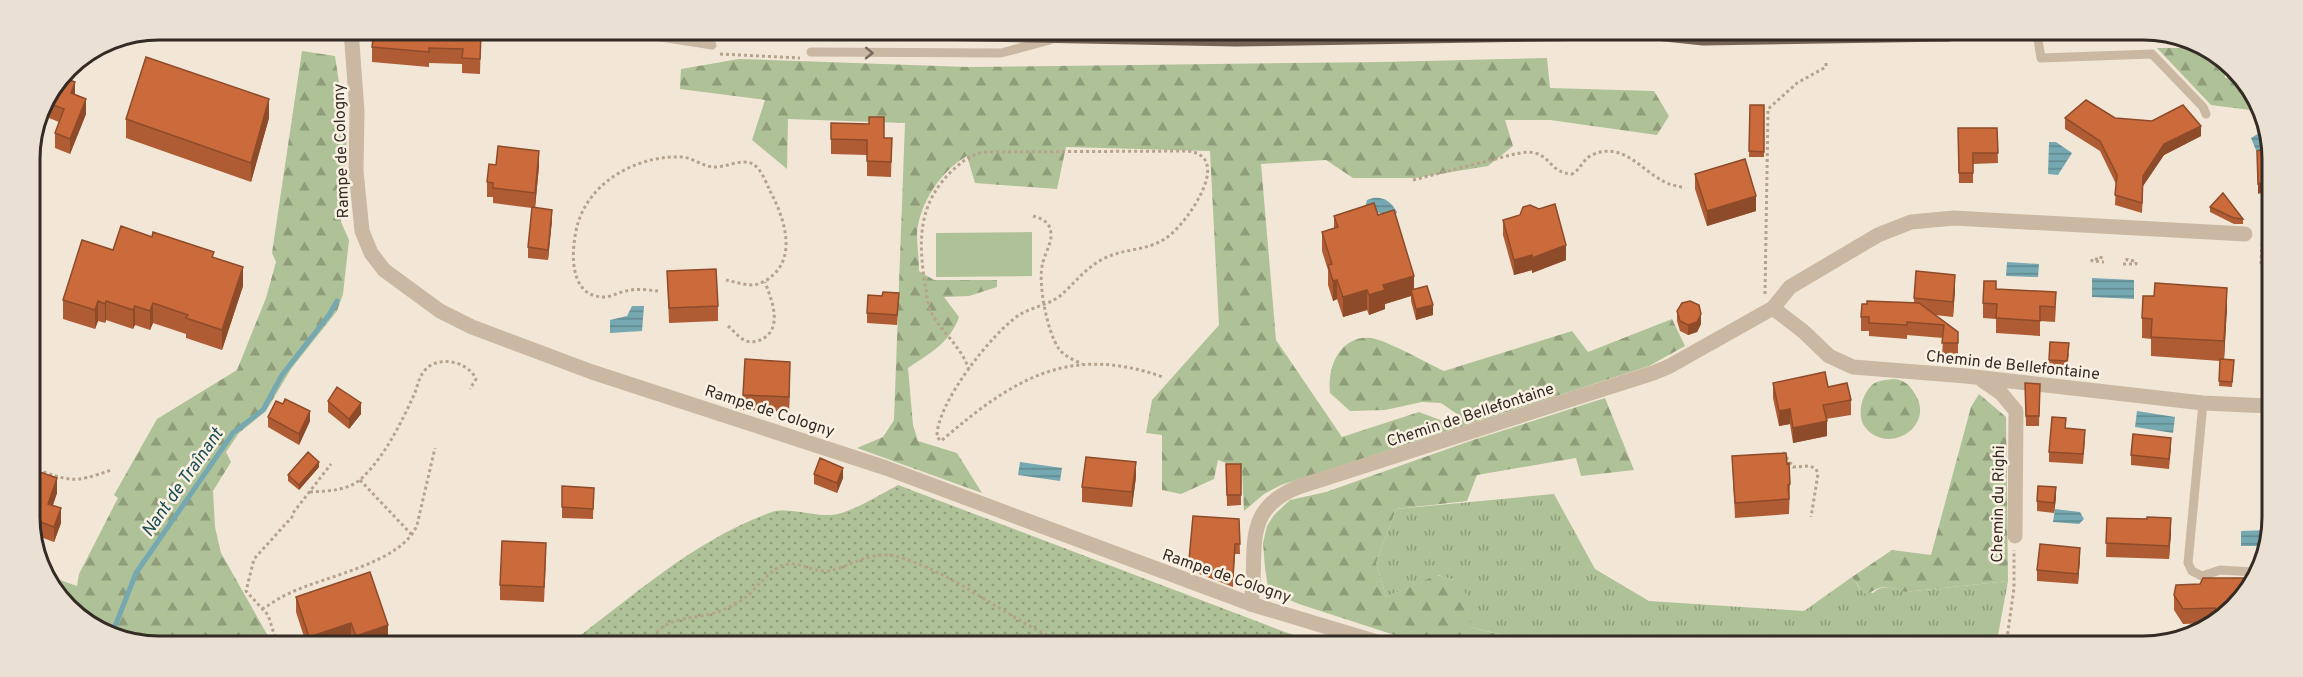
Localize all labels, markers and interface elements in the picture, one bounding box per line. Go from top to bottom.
one-way arrow [865,47,874,59]
street label: Rampe de Cologny [330,83,354,219]
street label: Chemin de Bellefontaine [1925,347,2101,385]
street label: Chemin de Bellefontaine [1384,379,1557,452]
street label: Rampe de Cologny [702,382,837,442]
water label: Nant de Traînant [137,423,230,542]
street label: Chemin du Righi [1988,445,2010,563]
street label: Rampe de Cologny [1159,545,1294,608]

